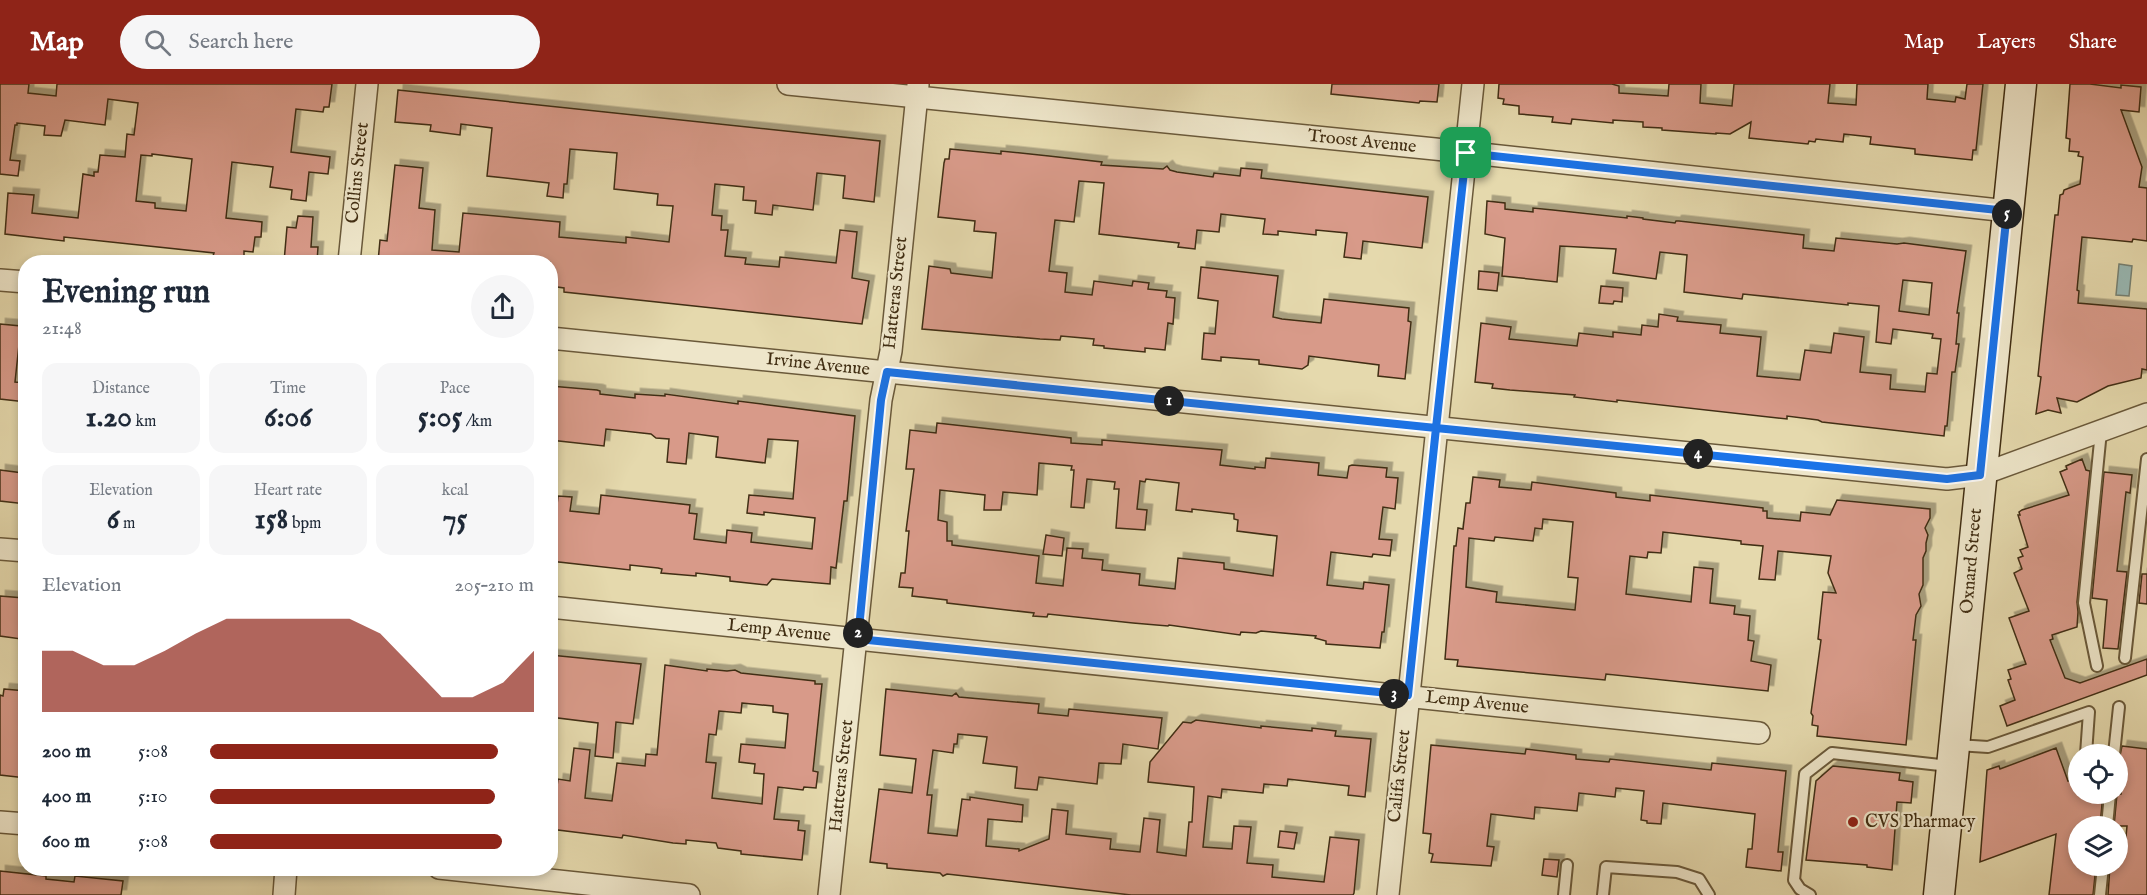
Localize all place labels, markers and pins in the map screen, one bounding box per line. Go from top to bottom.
pin [1440,127,1491,178]
pin: 5 [1992,199,2022,229]
pin: 1 [1154,386,1184,416]
pin: 4 [1683,439,1713,469]
pin: 2 [843,618,873,648]
pin: 3 [1379,679,1409,709]
place label: CVS Pharmacy [1865,811,1976,834]
marker: CVS Pharmacy [1846,815,1860,829]

